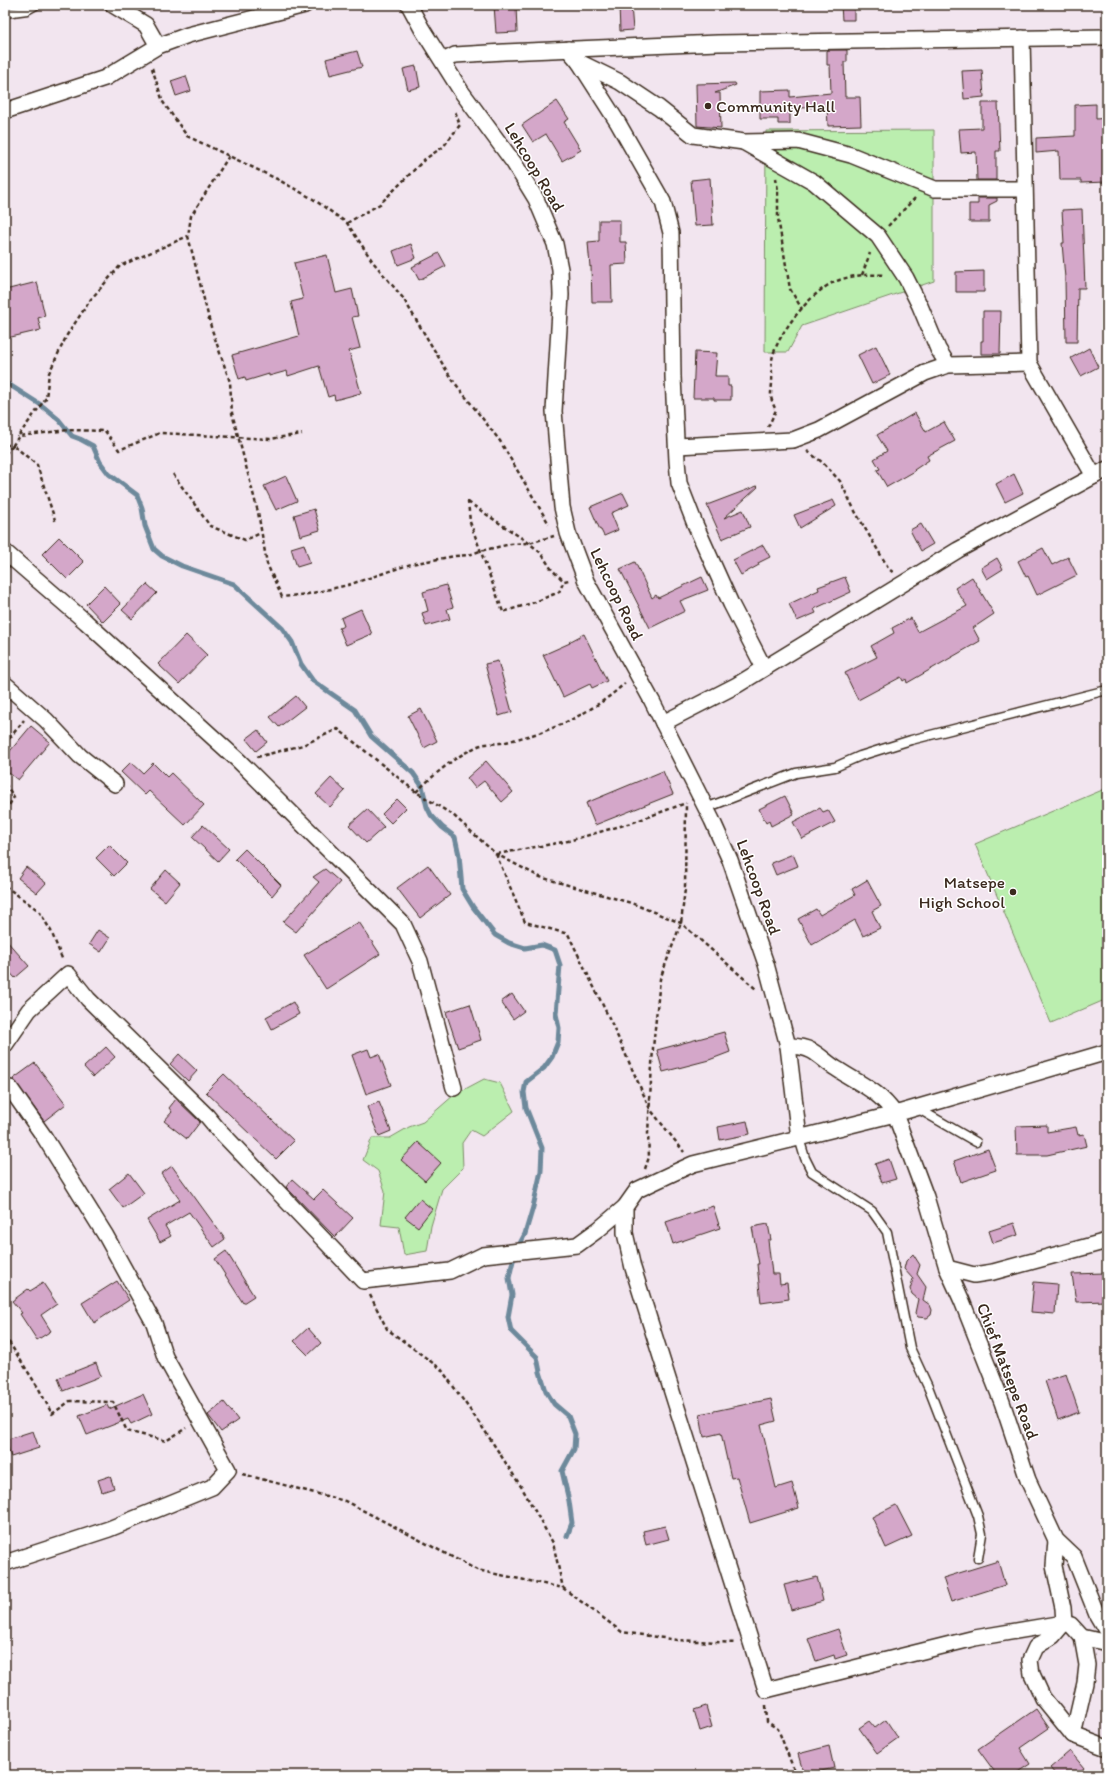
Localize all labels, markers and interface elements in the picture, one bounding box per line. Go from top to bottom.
place label: Community Hall [716,96,835,116]
marker: Community Hall [703,101,713,111]
street label: Lehcoop Road [501,119,570,216]
street label: Lehcoop Road [586,545,648,644]
street label: Lehcoop Road [732,836,786,938]
place label: Matsepe High School [919,872,1005,912]
marker: Matsepe High School [1008,887,1018,897]
street label: Chief Matsepe Road [973,1300,1044,1443]

